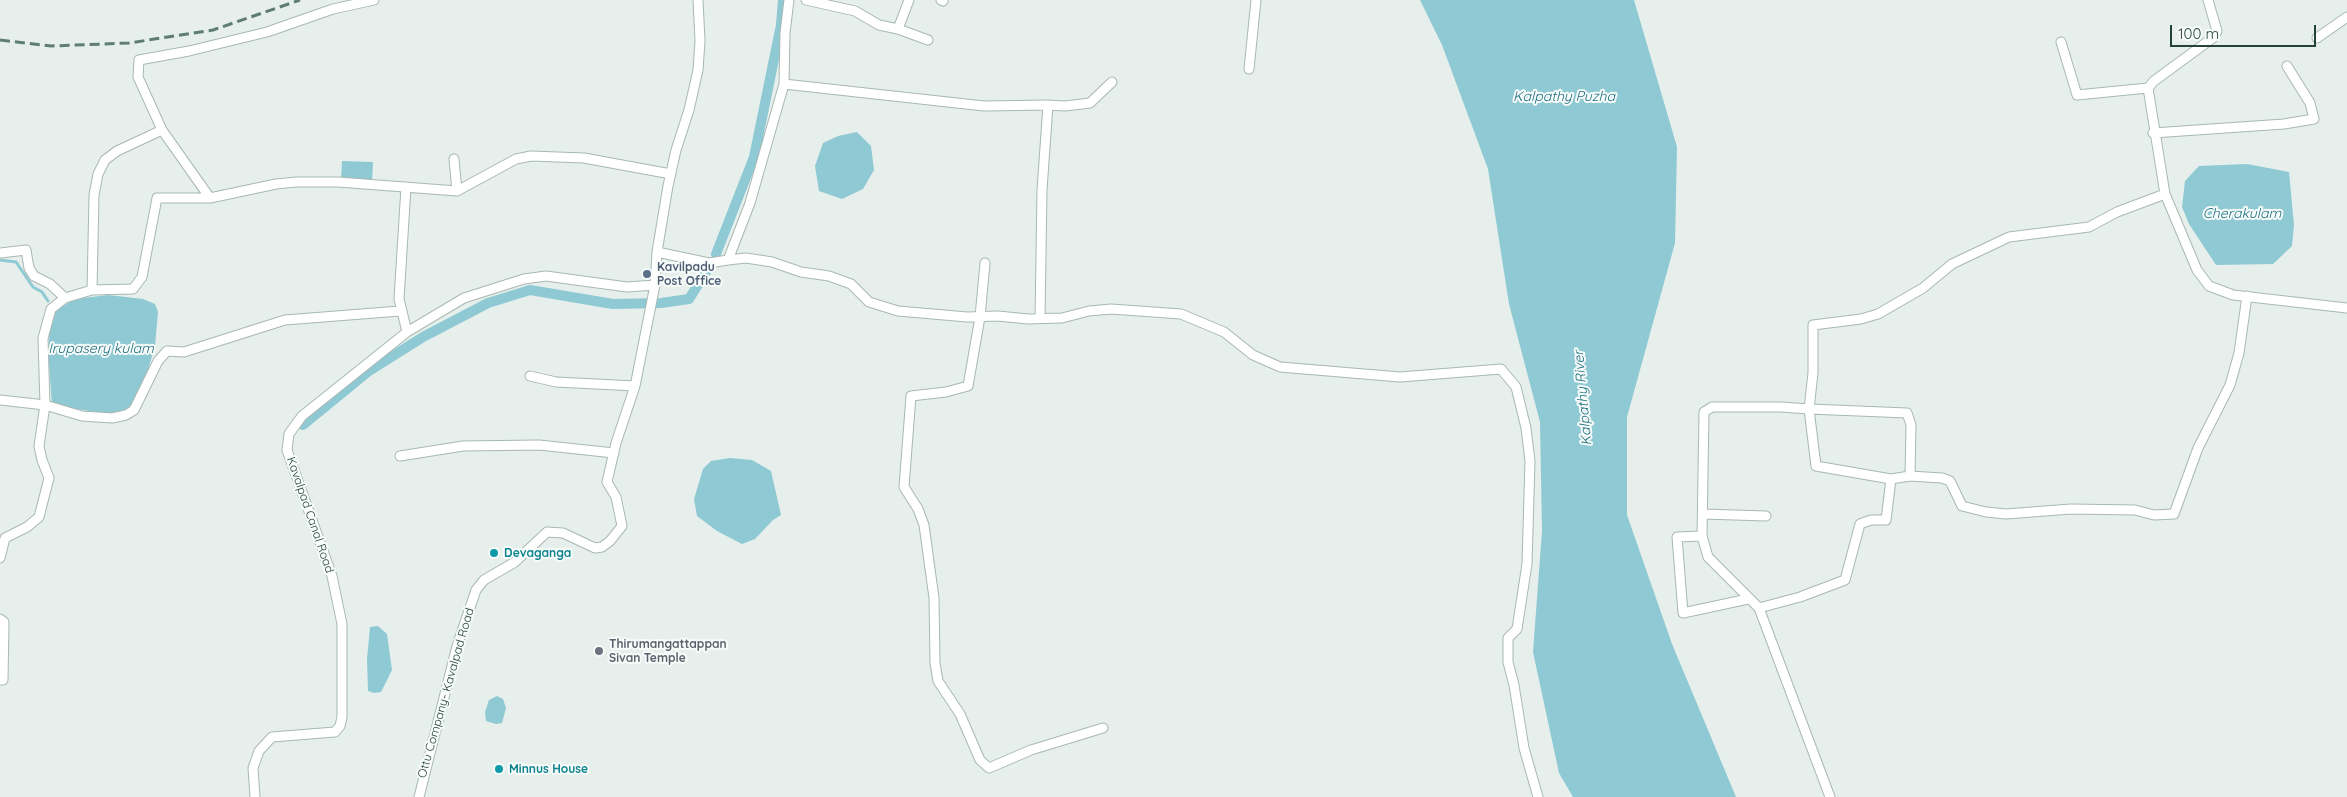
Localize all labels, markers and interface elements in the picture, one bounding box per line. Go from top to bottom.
scale bar [2172,15,2318,47]
text: 100 m [2178,24,2219,43]
water label: Kalpathy Puzha [1513,89,1615,105]
water label: Cherakulam [2203,206,2281,222]
place label: Kavilpadu Post Office [657,260,721,288]
marker: Kavilpadu Post Office [641,268,653,280]
water label: Irupasery kulam [48,341,154,357]
water label: Kalpathy River [1570,350,1596,446]
street label: Kavalpad Canal Road [283,455,337,575]
place label: Devaganga [504,546,571,560]
marker: Devaganga [488,547,500,559]
street label: Ottu Company- Kavalpad Road [415,606,477,780]
place label: Thirumangattappan Sivan Temple [609,637,727,665]
marker: Thirumangattappan Sivan Temple [593,645,605,657]
place label: Minnus House [509,762,588,776]
marker: Minnus House [493,763,505,775]

